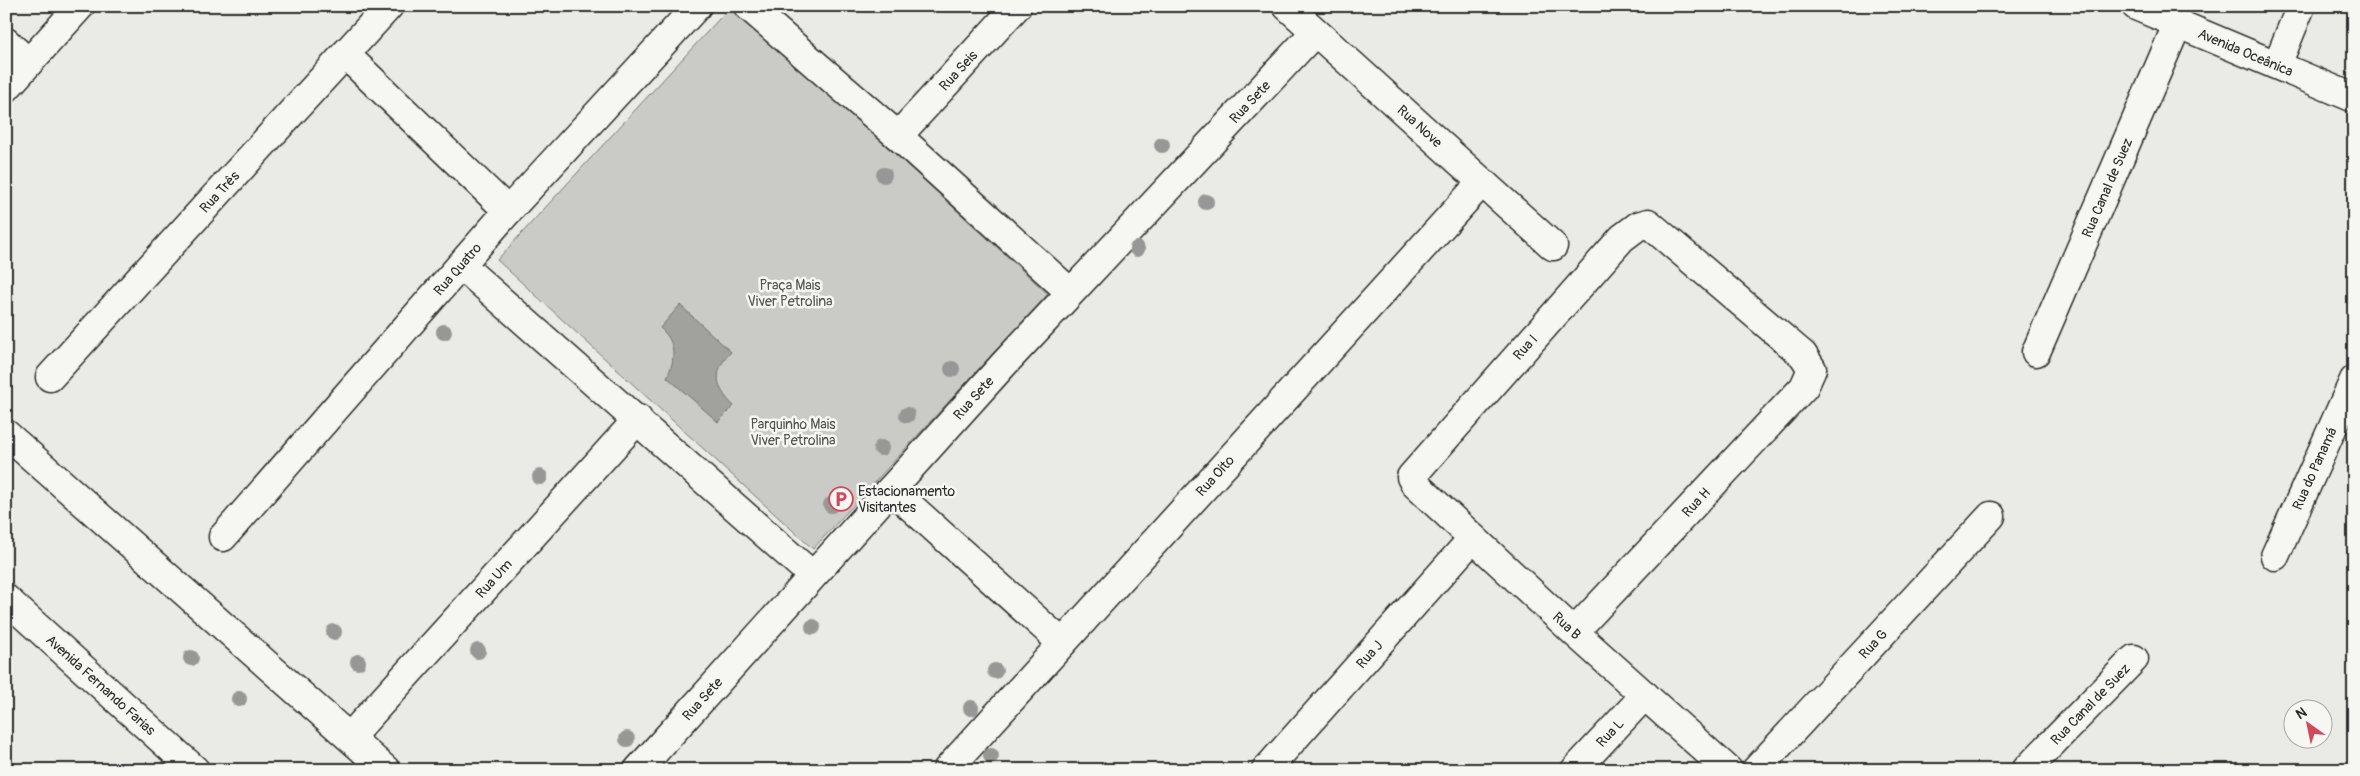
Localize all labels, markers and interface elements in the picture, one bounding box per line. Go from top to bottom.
street label: Avenida Oceânica [2195,25,2296,80]
street label: Rua Seis [936,46,982,94]
street label: Rua Sete [1226,77,1274,127]
street label: Rua Nove [1393,102,1446,151]
street label: Rua Canal de Suez [2078,136,2136,240]
street label: Rua Três [196,167,244,217]
street label: Rua Quatro [430,239,486,299]
park label: Praça Mais Viver Petrolina [747,277,833,310]
street label: Rua I [1509,331,1541,364]
street label: Rua Sete [950,373,998,423]
park label: Parquinho Mais Viver Petrolina [750,416,836,449]
street label: Rua do Panamá [2289,425,2341,513]
street label: Rua Oito [1192,452,1238,500]
place label: Estacionamento Visitantes [858,483,956,516]
street label: Rua H [1679,484,1714,521]
parking icon: Estacionamento Visitantes [828,486,854,512]
street label: Rua Um [472,556,516,602]
street label: Rua B [1549,609,1584,643]
street label: Rua G [1855,626,1891,662]
street label: Avenida Fernando Farias [42,631,159,740]
street label: Rua J [1353,637,1387,672]
street label: Rua Canal de Suez [2047,660,2134,749]
street label: Rua Sete [679,674,727,724]
north arrow [2282,698,2332,748]
text: N [2293,704,2310,723]
street label: Rua L [1593,715,1628,751]

